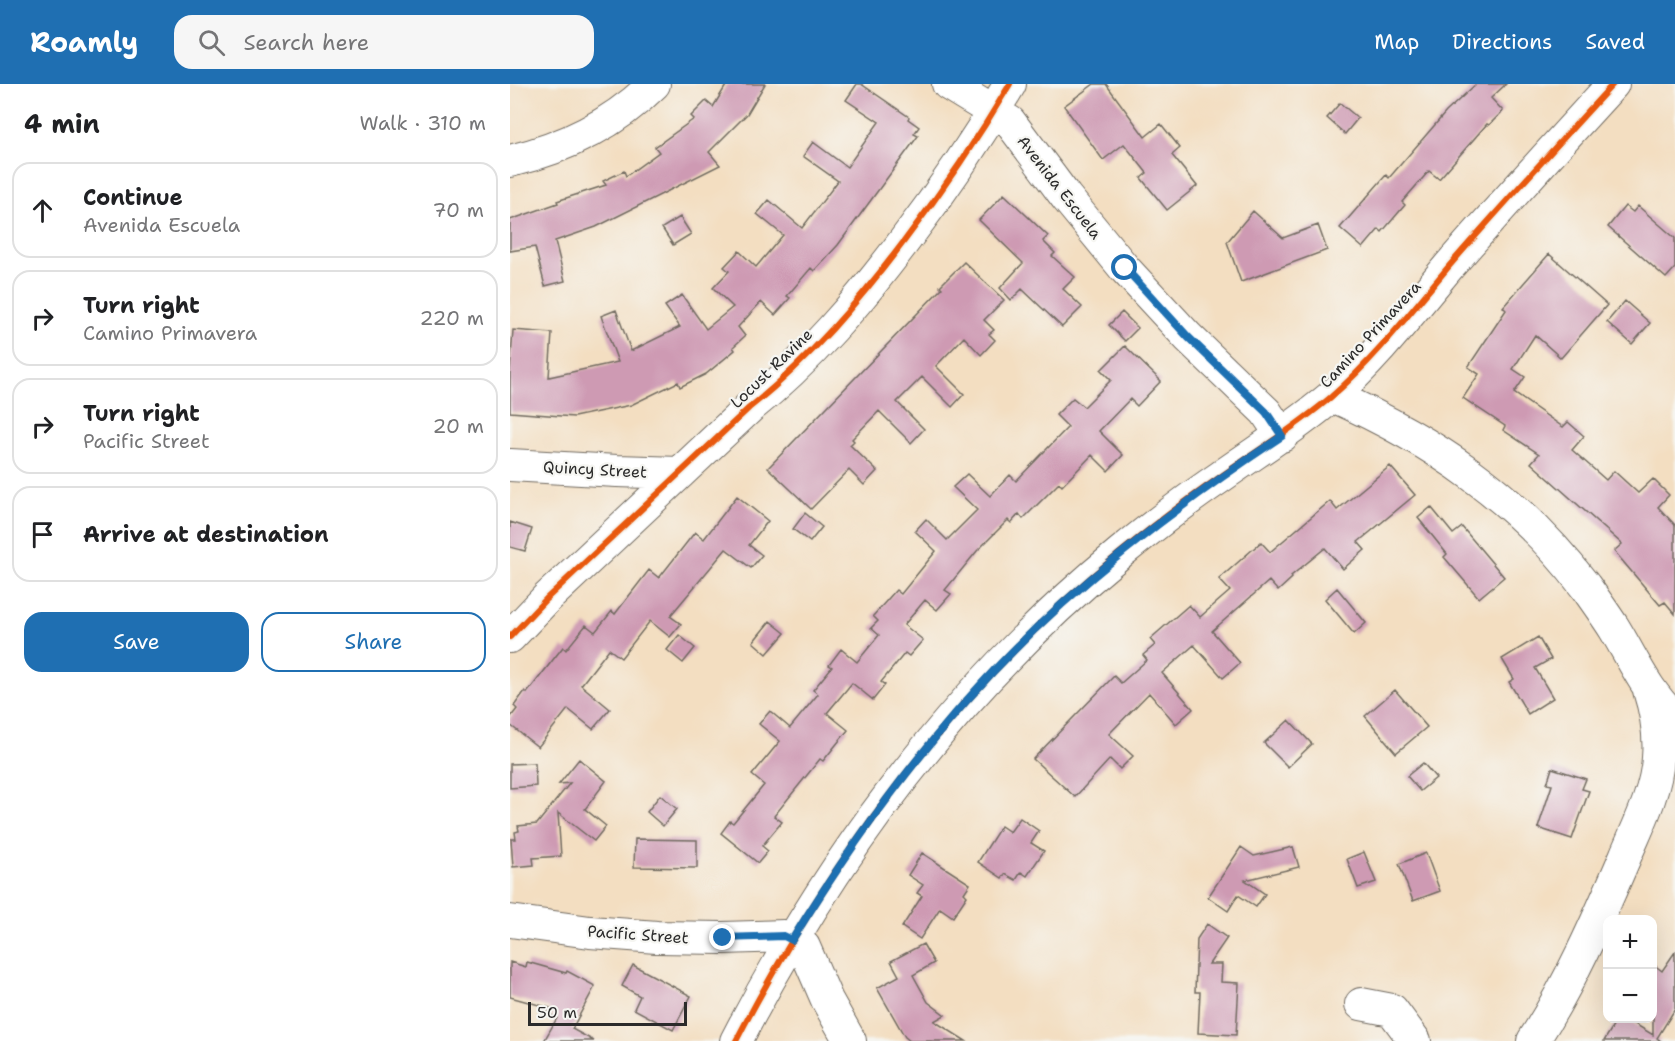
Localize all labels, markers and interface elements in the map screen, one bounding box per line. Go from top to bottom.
search box [174,15,594,69]
text: Roamly [30,23,138,61]
icon: search [195,26,228,59]
text: Search here [243,28,369,57]
text: Map [1374,28,1419,56]
text: Directions [1452,28,1552,56]
text: Saved [1585,28,1645,56]
text: 4 min [24,106,100,141]
text: Walk · 310 m [360,110,486,136]
street label: Avenida Escuela [1013,131,1107,243]
text: Continue [83,183,183,212]
icon: ahead [26,194,59,227]
text: 70 m [432,197,484,223]
text: Avenida Escuela [83,212,240,238]
route start [1111,254,1137,280]
street label: Camino Primavera [1315,276,1426,392]
text: Turn right [83,291,200,320]
icon: right [26,302,59,335]
text: 220 m [420,305,484,331]
text: Camino Primavera [83,320,257,346]
street label: Locust Ravine [726,324,817,413]
text: Turn right [83,399,200,428]
icon: right [26,410,59,443]
text: 20 m [433,413,484,439]
text: Pacific Street [83,428,210,454]
street label: Quincy Street [542,456,647,483]
icon: arrive [26,518,59,551]
text: Arrive at destination [83,520,329,549]
button: Save [24,612,249,672]
button: Share [261,612,486,672]
map controls [1603,915,1657,1023]
button: + [1603,915,1657,969]
street label: Pacific Street [587,920,689,949]
route end [709,924,735,950]
button: − [1603,969,1657,1023]
scale bar [528,999,687,1026]
text: 50 m [537,1002,577,1023]

